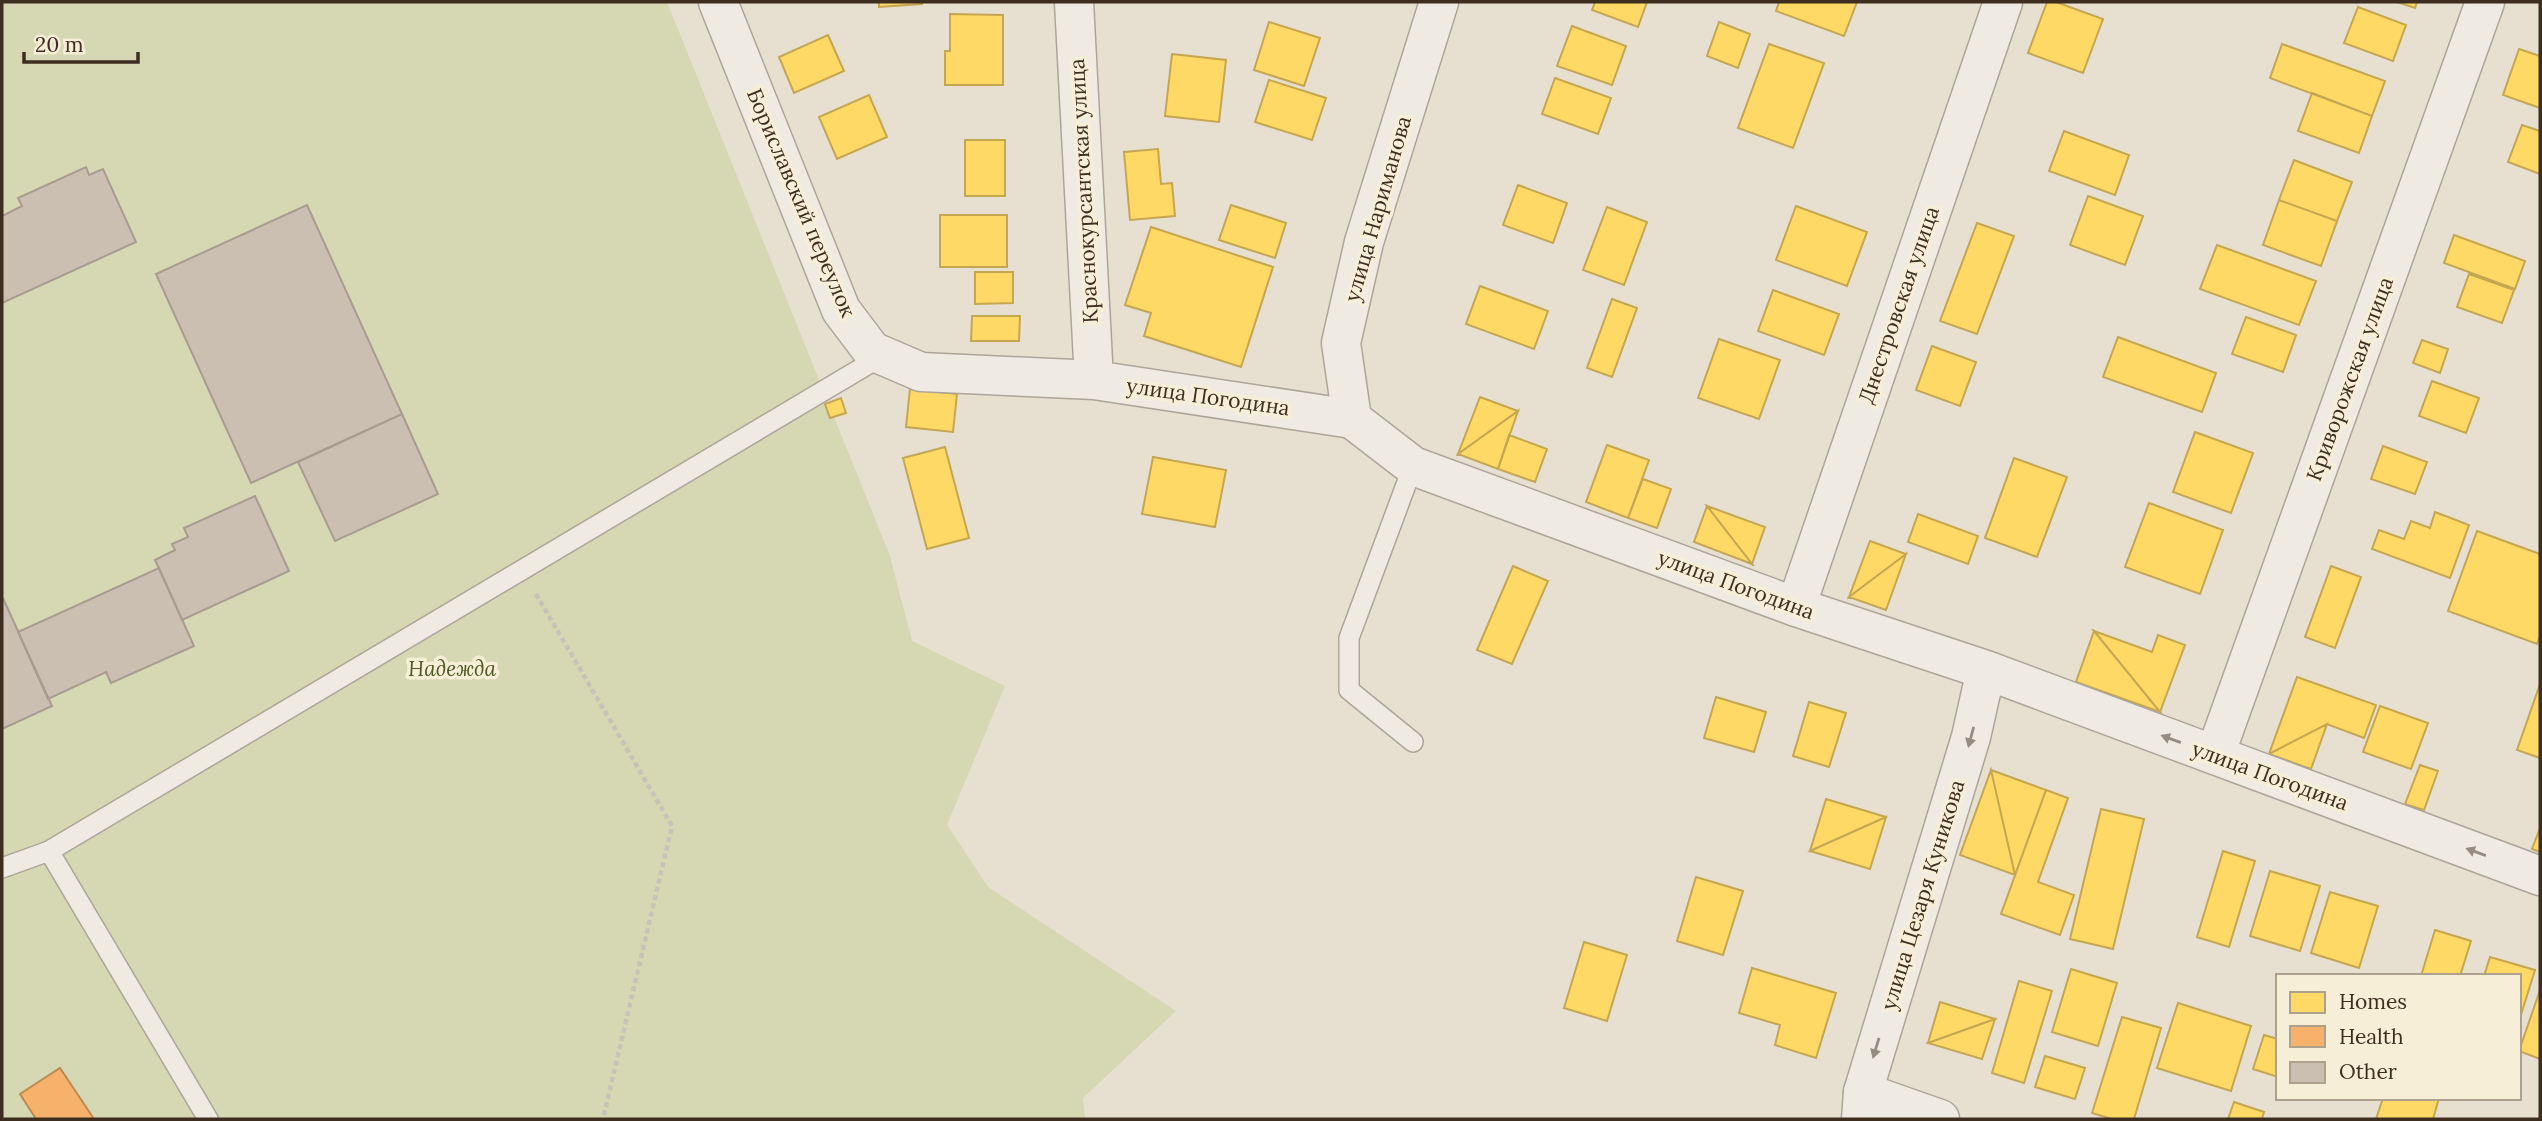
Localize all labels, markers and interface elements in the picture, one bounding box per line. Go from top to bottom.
scale bar [24,21,138,65]
text: 20 m [35,31,84,58]
street label: Краснокурсантская улица [1063,58,1104,324]
street label: Бориславский переулок [741,84,862,322]
street label: улица Нариманова [1338,113,1417,305]
street label: Днестровская улица [1852,203,1945,407]
street label: Криворожская улица [2300,273,2399,484]
street label: улица Погодина [1125,372,1292,421]
street label: улица Погодина [1654,544,1818,625]
park label: Надежда [408,655,496,682]
one-way arrow [1965,726,1976,748]
one-way arrow [2161,733,2182,744]
street label: улица Погодина [2188,735,2352,816]
street label: улица Цезаря Куникова [1875,776,1970,1013]
one-way arrow [2466,846,2487,857]
legend [2276,974,2521,1100]
text: Homes [2339,988,2407,1015]
text: Health [2339,1023,2404,1050]
one-way arrow [1870,1038,1881,1059]
text: Other [2339,1058,2397,1085]

